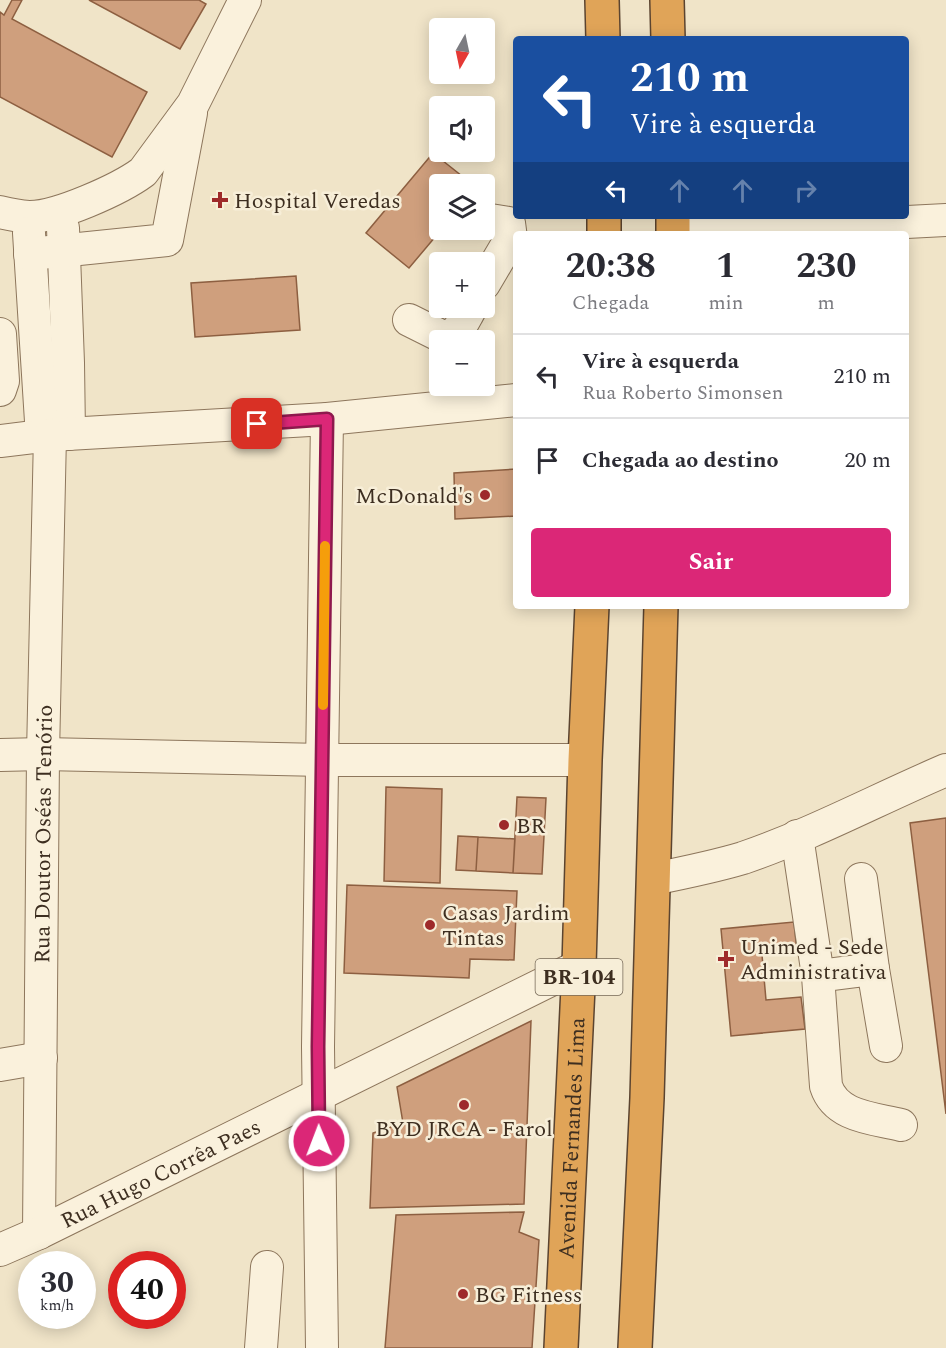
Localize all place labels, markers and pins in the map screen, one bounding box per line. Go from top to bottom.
place label: Hospital Veredas [234,185,401,218]
marker: Hospital Veredas [211,191,229,209]
pin [231,398,282,449]
place label: McDonald's [355,480,473,513]
marker: McDonald's [478,488,492,502]
place label: BR [516,810,545,843]
marker: BR [497,818,511,832]
place label: Casas Jardim Tintas [442,897,570,955]
marker: Casas Jardim Tintas [423,918,437,932]
place label: Unimed - Sede Administrativa [740,931,887,989]
marker: Unimed - Sede Administrativa [717,950,735,968]
marker: BYD JRCA - Farol [457,1098,471,1112]
place label: BYD JRCA - Farol [375,1113,553,1146]
place label: BG Fitness [475,1279,582,1312]
marker: BG Fitness [456,1287,470,1301]

